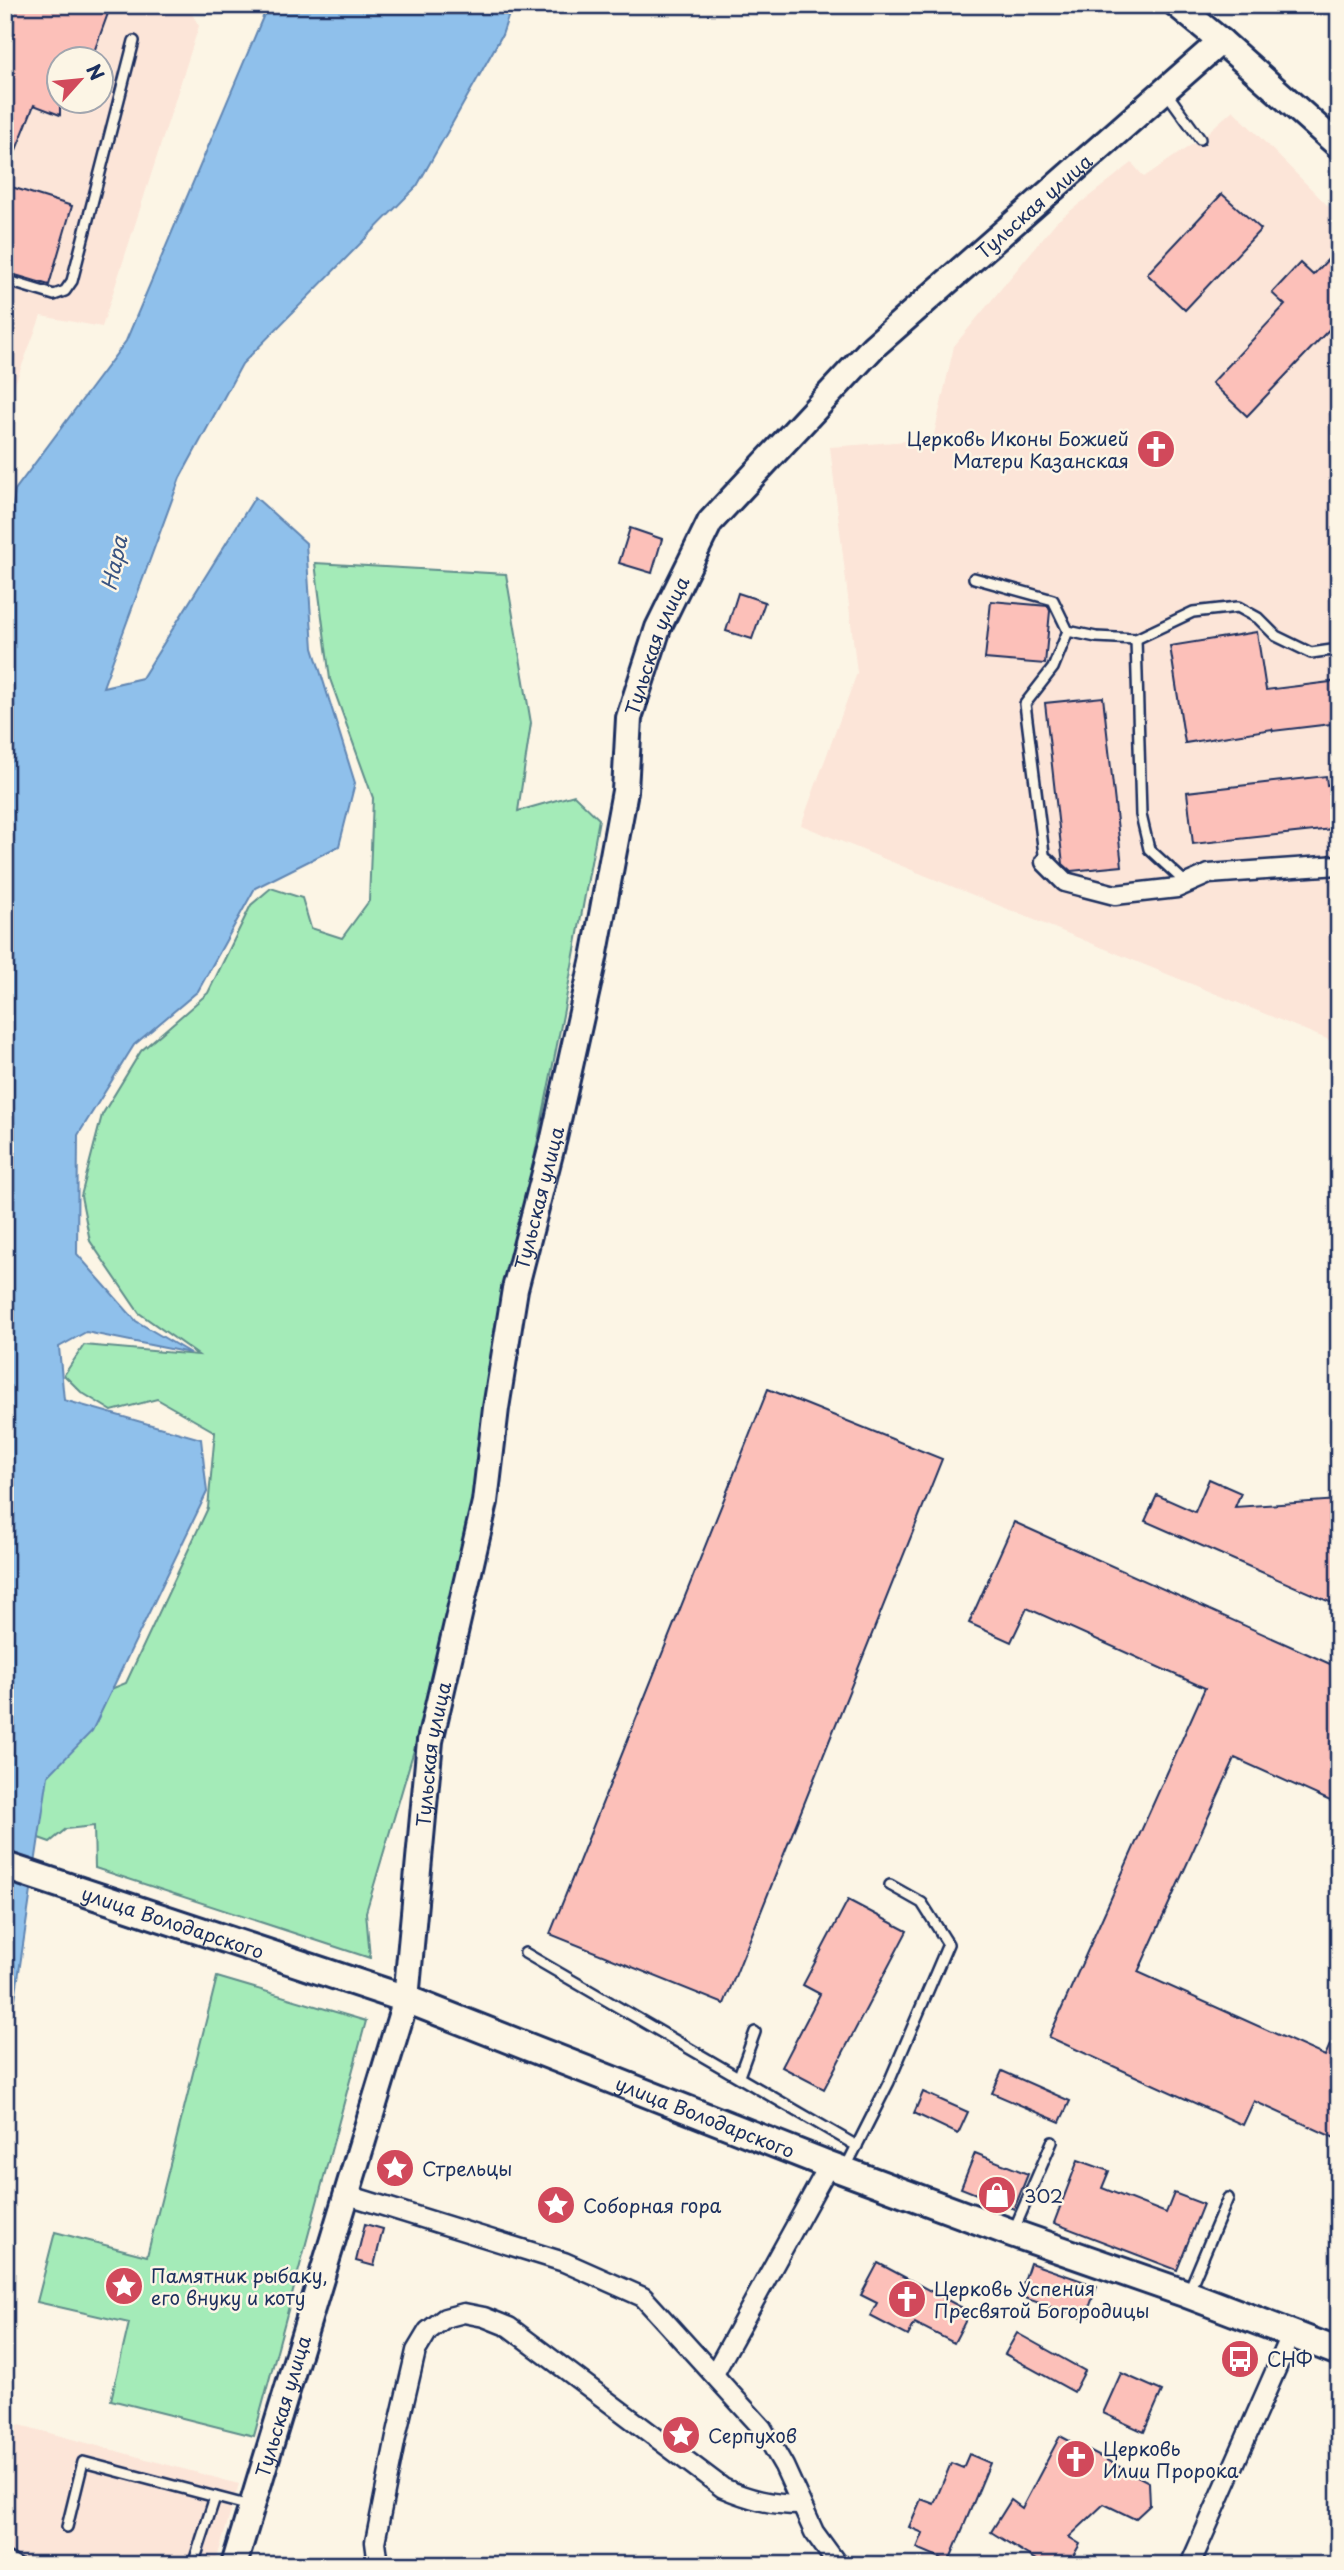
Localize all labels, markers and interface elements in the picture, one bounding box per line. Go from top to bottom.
north arrow [46,46,116,116]
text: N [80,59,112,85]
street label: Тульская улица [969,147,1098,265]
place label: Церковь Иконы Божией Матери Казанская [907,424,1129,474]
church icon: Церковь Иконы Божией Матери Казанская [1135,428,1177,470]
water label: Нара [92,532,135,593]
street label: Тульская улица [617,571,695,718]
street label: Тульская улица [507,1124,570,1273]
street label: Тульская улица [408,1679,457,1828]
street label: улица Володарского [78,1878,268,1965]
street label: улица Володарского [612,2069,799,2164]
place icon: Стрельцы [374,2147,416,2189]
place label: Стрельцы [422,2154,512,2182]
shop icon: 302 [976,2174,1018,2216]
place label: 302 [1024,2181,1063,2209]
place icon: Соборная гора [535,2184,577,2226]
place label: Соборная гора [583,2191,722,2219]
place label: Памятник рыбаку, его внуку и коту [151,2261,328,2311]
place icon: Памятник рыбаку, его внуку и коту [103,2265,145,2307]
place label: Церковь Успения Пресвятой Богородицы [934,2274,1149,2324]
church icon: Церковь Успения Пресвятой Богородицы [886,2278,928,2320]
street label: Тульская улица [248,2332,317,2480]
bus stop icon: СНФ [1219,2338,1261,2380]
place label: СНФ [1267,2345,1312,2373]
place icon: Серпухов [660,2414,702,2456]
place label: Серпухов [708,2421,797,2449]
place label: Церковь Илии Пророка [1103,2434,1239,2484]
church icon: Церковь Илии Пророка [1055,2438,1097,2480]

